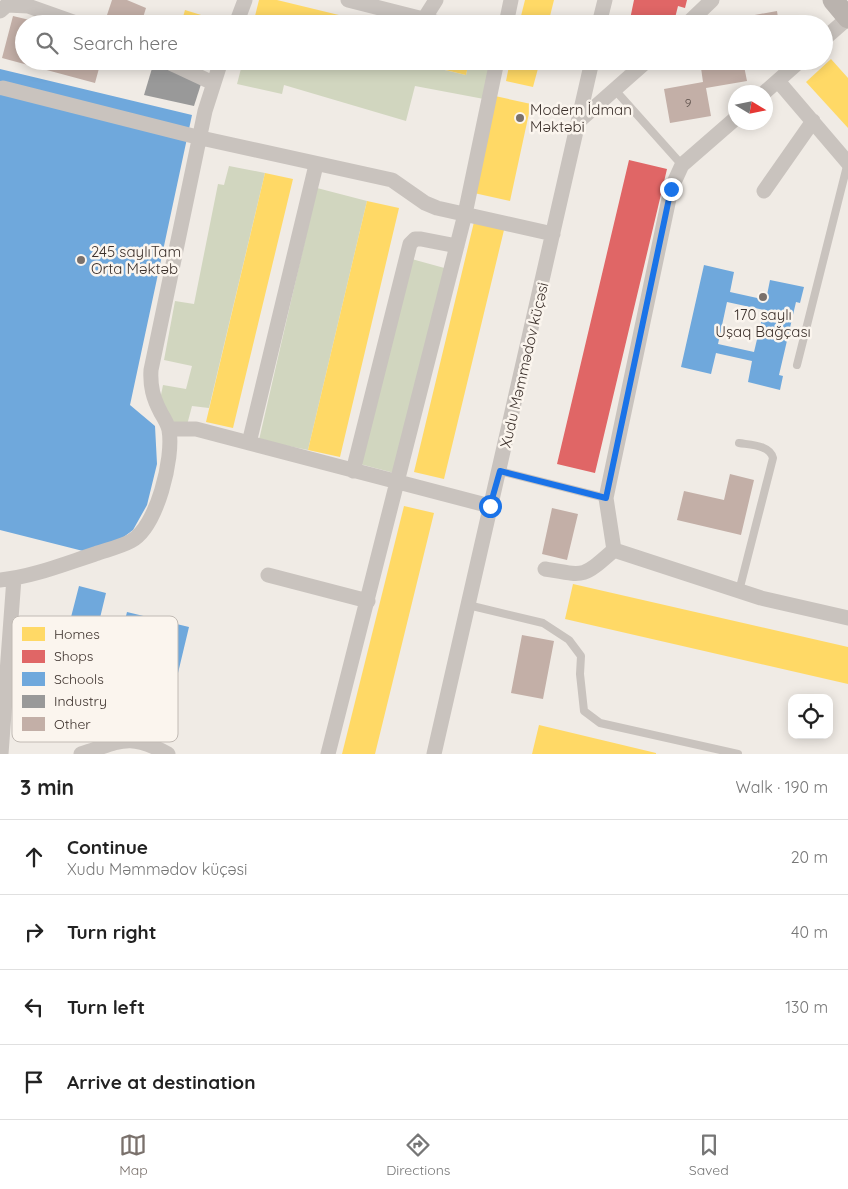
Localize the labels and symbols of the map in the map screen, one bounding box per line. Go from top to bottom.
north arrow [728,85,773,130]
house number: 9 [685,95,692,110]
place label: Modern İdman Məktəbi [530,100,632,136]
marker: Modern İdman Məktəbi [514,112,526,124]
route end [660,178,683,201]
place label: 245 saylıTam Orta Məktəb [91,242,181,278]
marker: 245 saylıTam Orta Məktəb [75,254,87,266]
street label: Xudu Məmmədov küçəsi [496,280,552,450]
marker: 170 saylı Uşaq Bağçası [757,291,769,303]
place label: 170 saylı Uşaq Bağçası [715,305,811,341]
route start [479,495,502,518]
legend [12,616,178,742]
text: Homes [54,625,100,643]
text: Shops [54,647,93,665]
text: Schools [54,670,104,688]
text: Industry [54,692,107,710]
text: Other [54,715,91,733]

